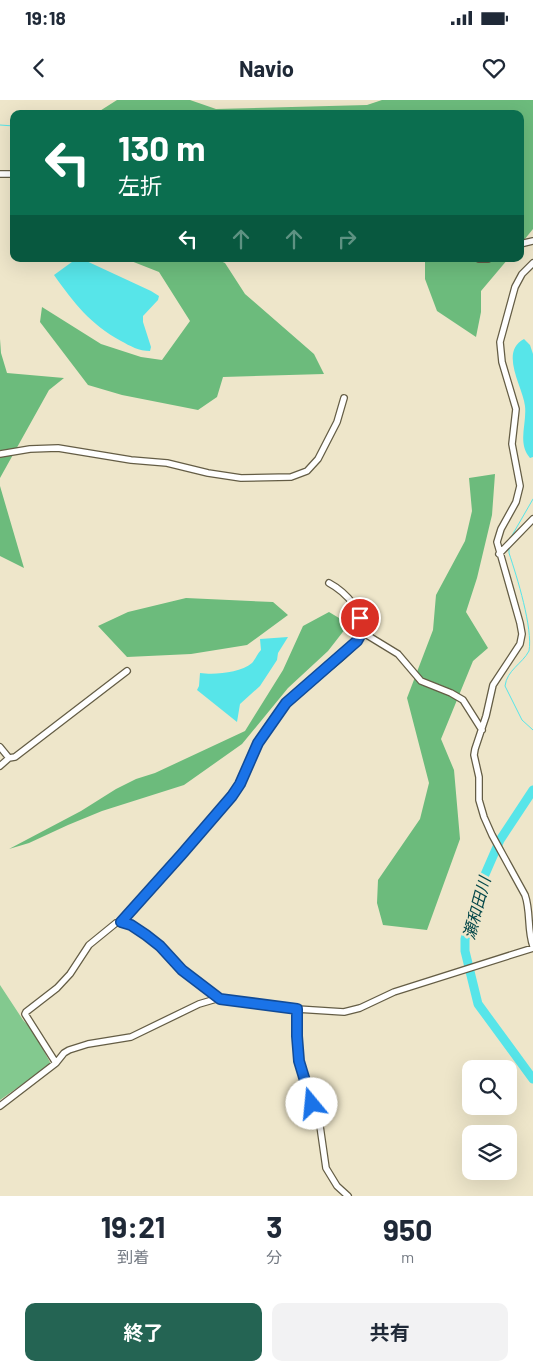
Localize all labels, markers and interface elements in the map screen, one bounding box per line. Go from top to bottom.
text: 19:18 [25,6,66,29]
icon: back [25,54,53,82]
icon: heart [480,54,508,82]
text: Navio [239,55,294,81]
text: 130 m [118,126,205,168]
icon: left [35,130,100,195]
text: 左折 [118,172,162,198]
icon: left [174,225,202,253]
icon: ahead [227,225,255,253]
icon: ahead [280,225,308,253]
icon: right [333,225,361,253]
pin [339,597,381,639]
icon: arrive [346,604,374,632]
water label: 瀬和田川 [459,873,494,941]
map controls [462,1060,517,1180]
button: search [462,1060,517,1115]
position arrow [285,1077,337,1129]
button: layers [462,1125,517,1180]
text: 19:21 [101,1208,165,1244]
text: 3 [266,1208,282,1244]
text: 950 [383,1211,432,1247]
text: 到着 [117,1247,149,1266]
text: 分 [266,1247,282,1266]
text: m [401,1247,414,1266]
button: 終了 [25,1303,262,1361]
button: 共有 [272,1303,508,1361]

